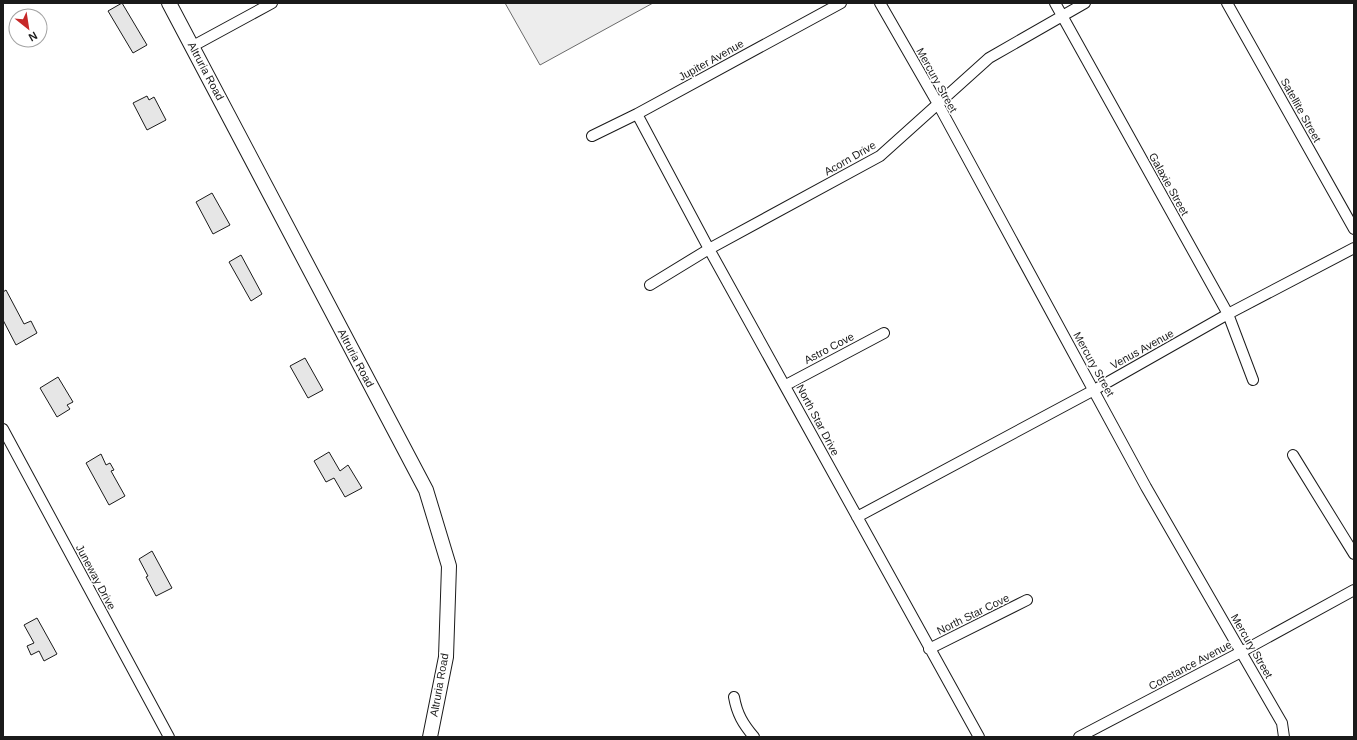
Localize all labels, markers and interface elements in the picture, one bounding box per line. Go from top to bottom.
north arrow [8,8,48,48]
text: N [27,29,39,44]
street label: Jupiter Avenue [676,37,746,83]
street label: Altruria Road [186,40,226,102]
street label: Mercury Street [914,46,960,114]
street label: Satellite Street [1278,76,1324,144]
street label: Acorn Drive [822,138,878,178]
street label: Galaxie Street [1147,151,1191,217]
street label: Altruria Road [336,327,376,389]
street label: Venus Avenue [1108,327,1176,371]
street label: Astro Cove [802,330,856,366]
street label: Mercury Street [1071,330,1117,398]
street label: North Star Drive [794,382,842,458]
street label: Juneway Drive [74,542,118,612]
street label: North Star Cove [935,591,1011,637]
street label: Mercury Street [1229,612,1275,680]
street label: Constance Avenue [1146,638,1234,692]
street label: Altruria Road [428,652,450,718]

